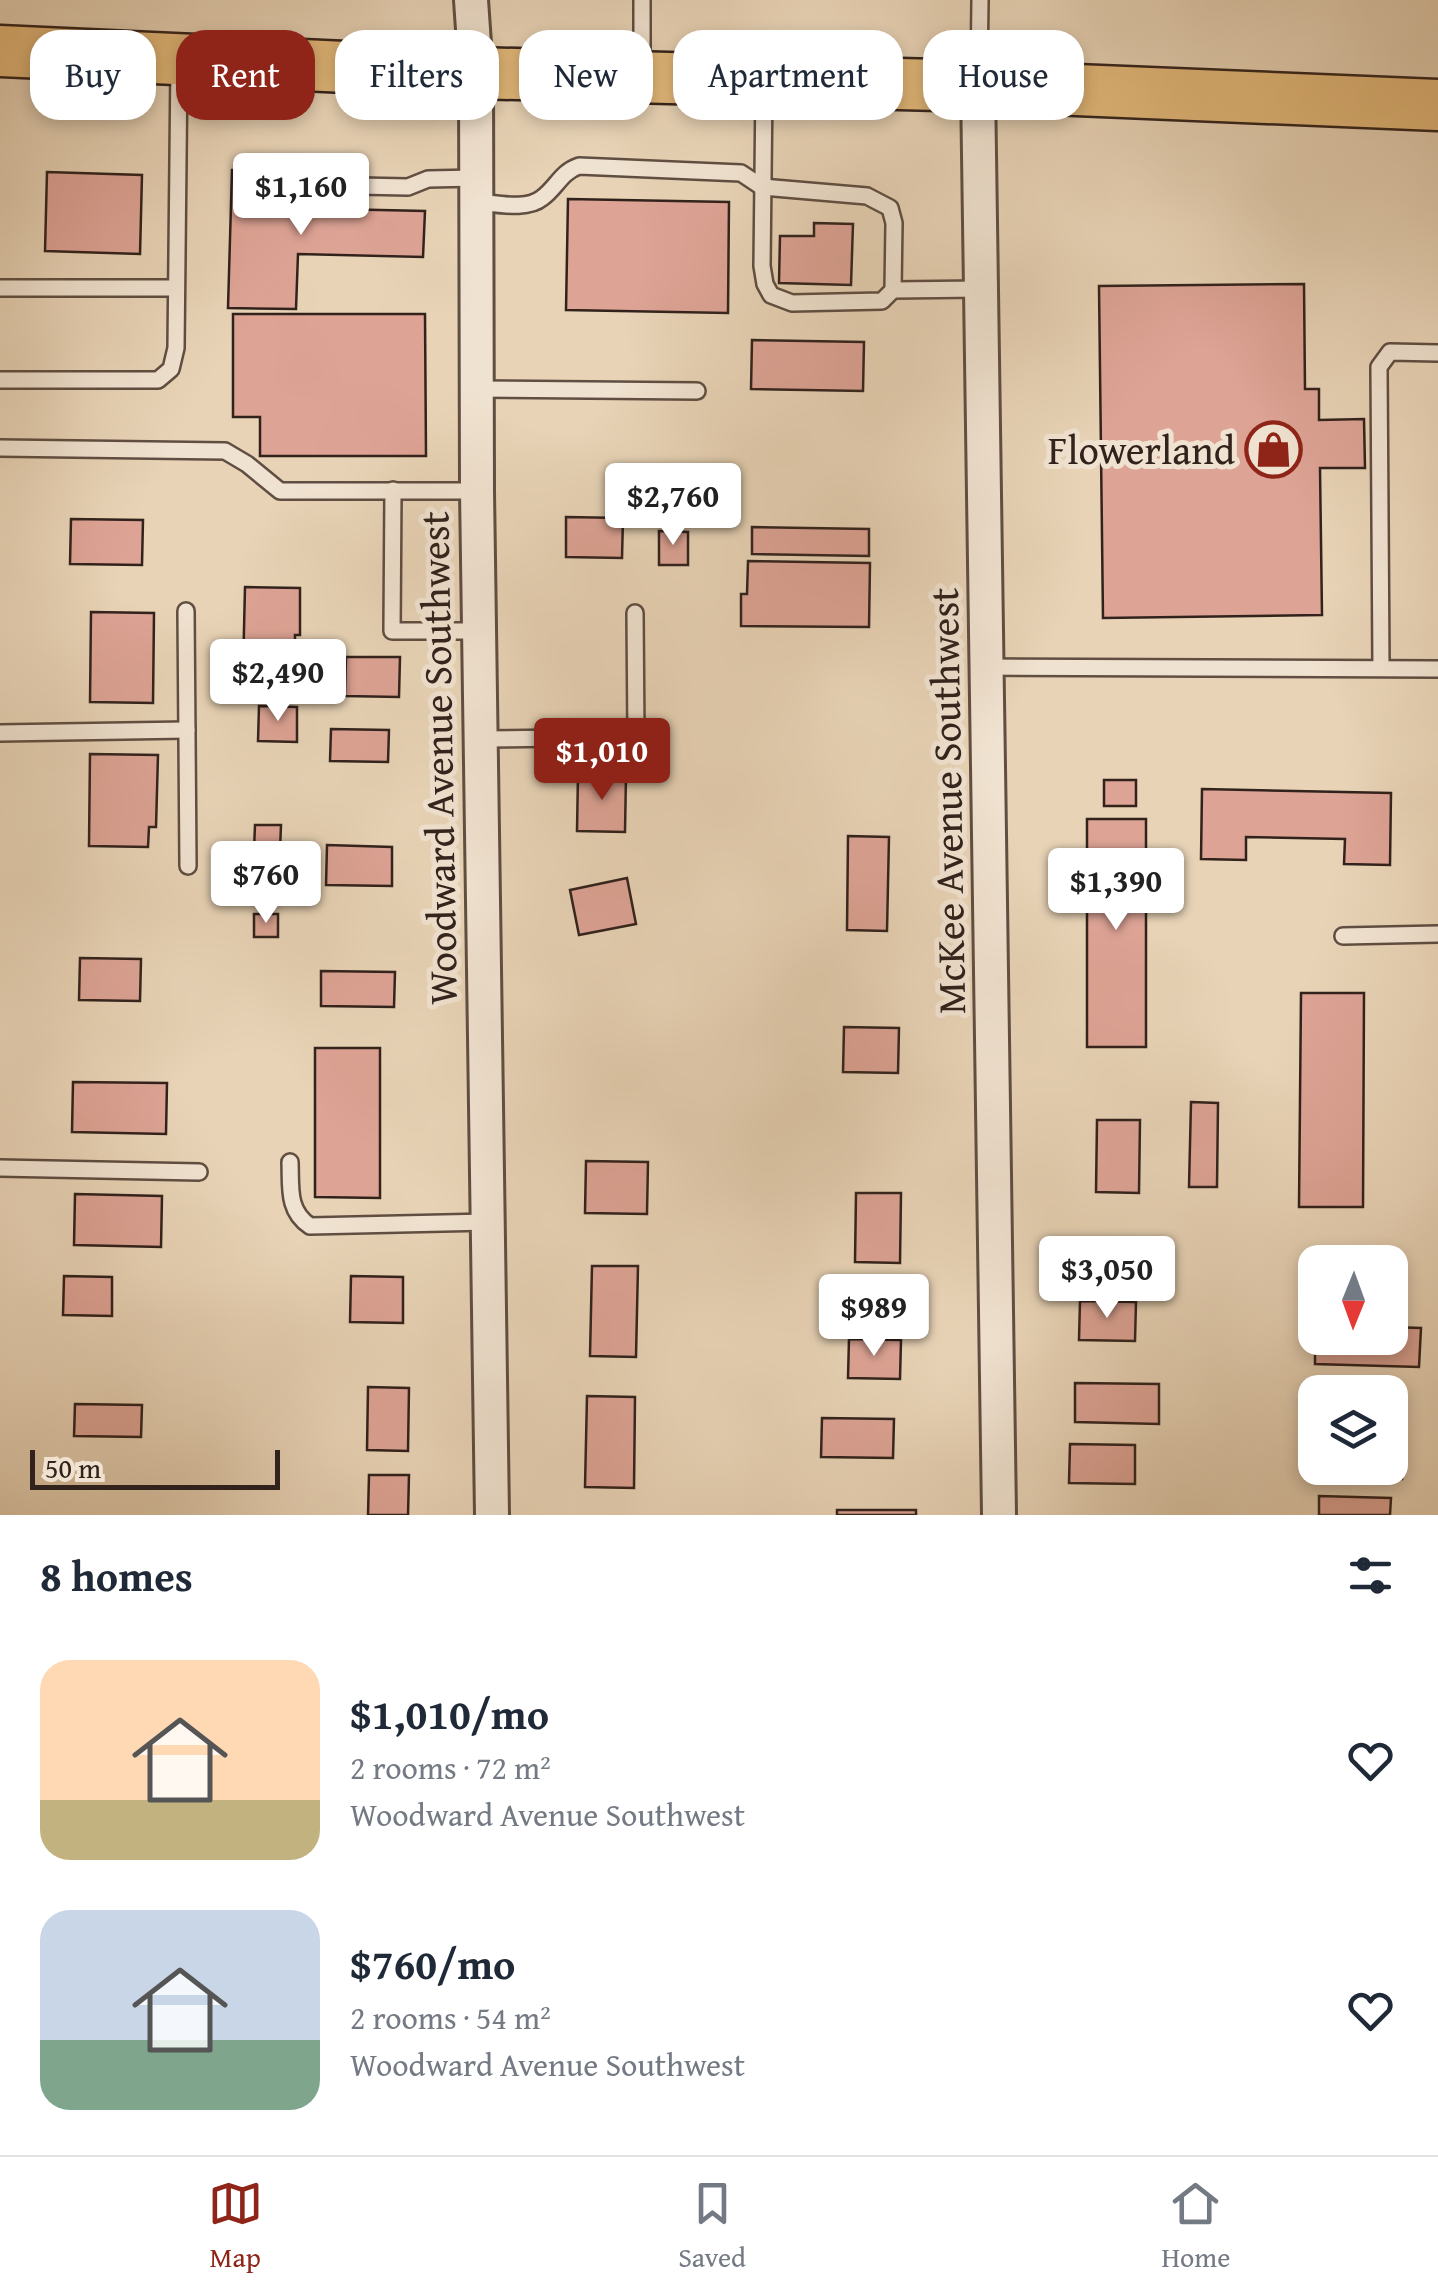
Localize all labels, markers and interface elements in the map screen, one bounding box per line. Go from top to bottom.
chip: Buy [30,30,156,120]
chip: Rent [176,30,315,120]
chip: Filters [335,30,499,120]
chip: New [519,30,653,120]
chip: Apartment [673,30,903,120]
chip: House [923,30,1084,120]
pin: $1,160 [220,153,382,238]
text: $1,160 [255,162,347,209]
shop icon: Flowerland [1244,419,1304,479]
place label: Flowerland [1048,420,1236,479]
pin: $2,760 [592,463,754,548]
text: $2,760 [627,472,719,519]
street label: Woodward Avenue Southwest [404,511,472,1005]
street label: McKee Avenue Southwest [914,587,980,1015]
pin: $2,490 [197,639,359,724]
text: $2,490 [232,648,324,695]
pin: $1,010 [521,718,683,803]
text: $1,010 [556,727,648,774]
pin: $760 [207,841,325,926]
pin: $1,390 [1035,848,1197,933]
text: $760 [233,850,299,897]
text: $1,390 [1070,857,1162,904]
pin: $3,050 [1026,1236,1188,1321]
text: $3,050 [1061,1245,1153,1292]
north arrow [1298,1245,1408,1355]
map controls [1298,1245,1408,1485]
pin: $989 [815,1274,933,1359]
text: $989 [841,1283,907,1330]
button: layers [1298,1375,1408,1485]
scale bar [30,1445,280,1490]
text: 50 m [45,1447,101,1488]
text: 8 homes [40,1545,193,1606]
icon: filters [1343,1548,1398,1603]
text: $1,010/mo [350,1683,549,1744]
icon: home [120,1700,240,1820]
icon: heart [1343,1733,1398,1788]
text: 2 rooms · 72 m² [350,1744,551,1791]
text: Woodward Avenue Southwest [350,1791,745,1838]
text: $760/mo [350,1933,515,1994]
icon: home [120,1950,240,2070]
icon: heart [1343,1983,1398,2038]
text: 2 rooms · 54 m² [350,1994,551,2041]
text: Woodward Avenue Southwest [350,2041,745,2088]
tab: Map [208,2176,263,2277]
tab: Saved [678,2176,746,2277]
tab: Home [1161,2176,1230,2277]

